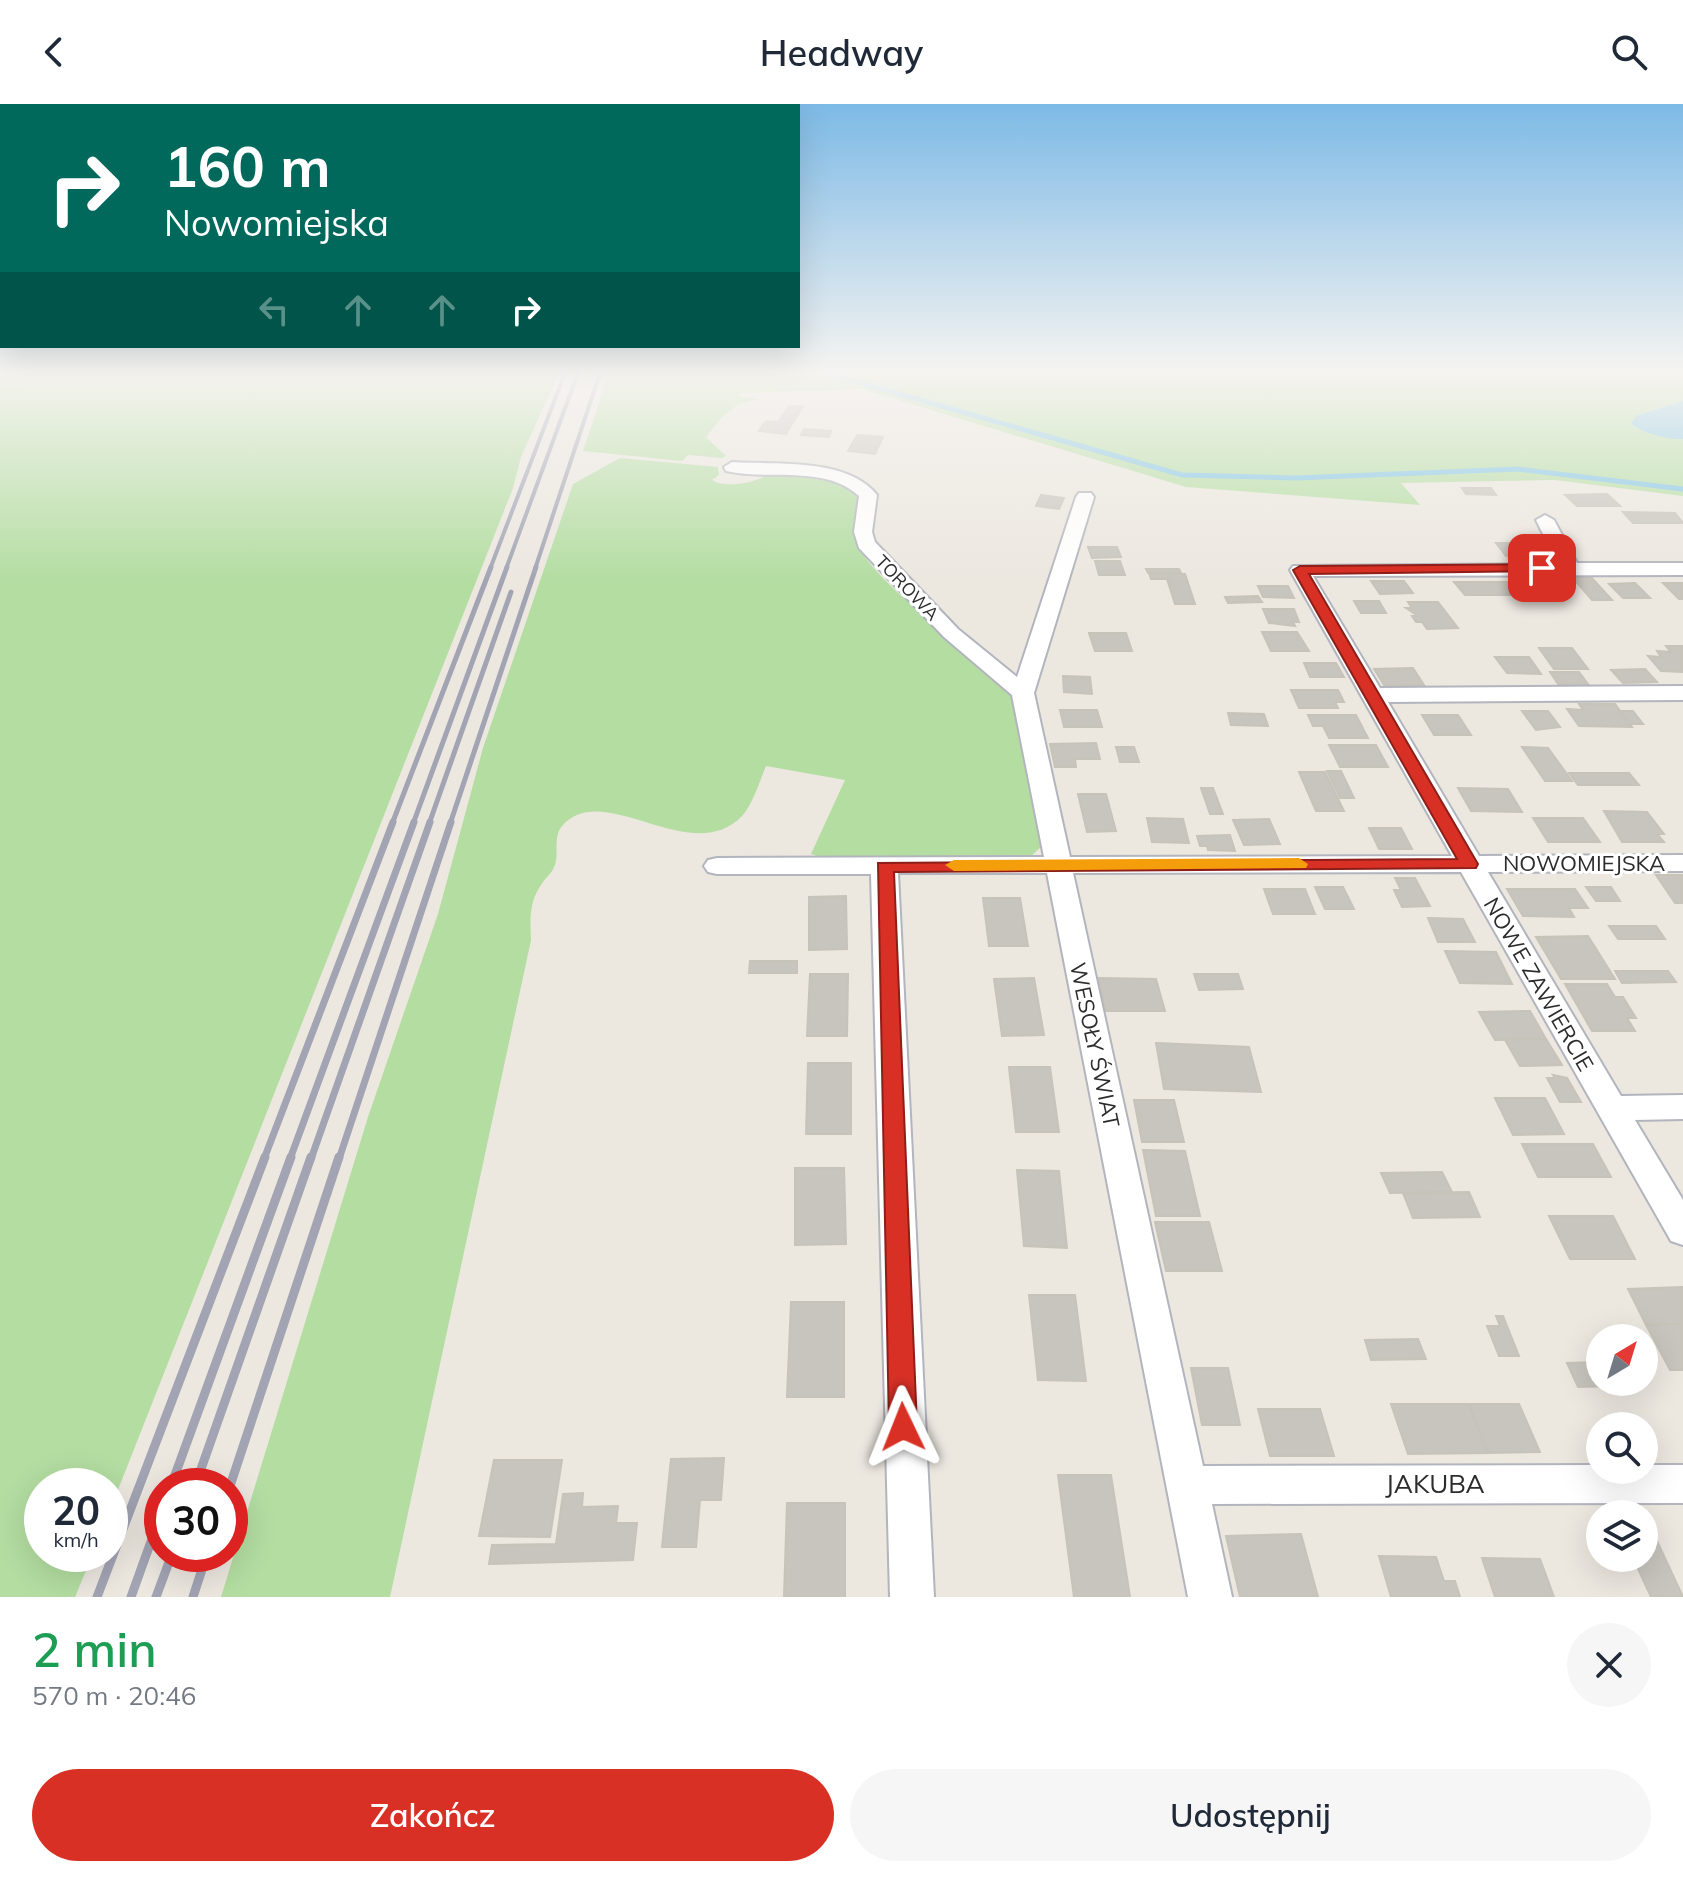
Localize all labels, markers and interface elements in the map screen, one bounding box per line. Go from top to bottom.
icon: back [32,30,76,74]
text: Headway [760,30,923,75]
icon: search [1607,30,1651,74]
text: 160 m [164,131,331,201]
icon: right [32,136,136,240]
text: Nowomiejska [164,200,389,245]
icon: left [252,288,296,332]
icon: ahead [336,288,380,332]
icon: ahead [420,288,464,332]
icon: right [504,288,548,332]
pin [1508,534,1576,602]
icon: arrive [1520,546,1564,590]
street label: TOROWA [871,550,944,625]
street label: NOWOMIEJSKA [1503,849,1665,877]
street label: NOWE ZAWIERCIE [1478,892,1600,1076]
street label: WESOŁY ŚWIAT [1064,960,1126,1130]
north arrow [1586,1324,1658,1396]
map controls [1586,1324,1658,1572]
position arrow [861,1385,945,1469]
button: search [1586,1412,1658,1484]
street label: JAKUBA [1385,1467,1485,1500]
speed limit sign: 30 [144,1468,248,1572]
text: 20 [52,1485,100,1535]
button: layers [1586,1500,1658,1572]
text: km/h [53,1527,99,1552]
text: 2 min [32,1619,157,1679]
button: close [1567,1623,1651,1707]
text: 570 m · 20:46 [32,1679,196,1712]
button: Zakończ [32,1769,834,1861]
button: Udostępnij [850,1769,1651,1861]

